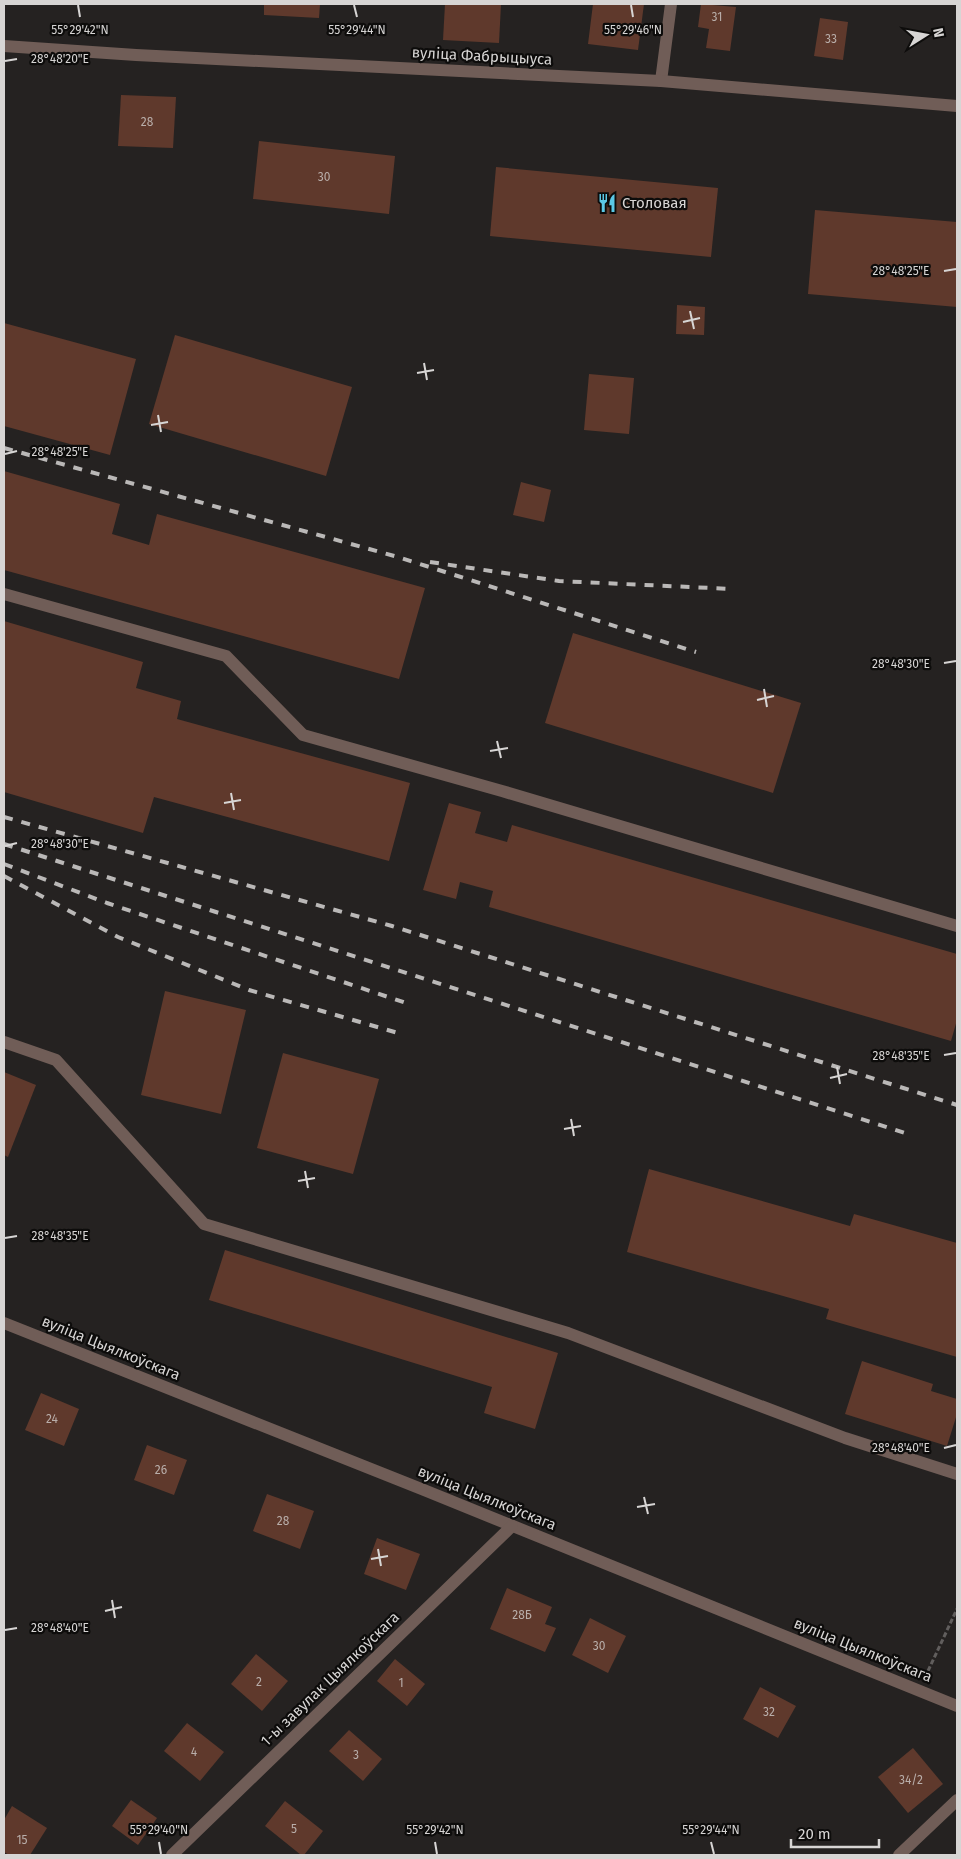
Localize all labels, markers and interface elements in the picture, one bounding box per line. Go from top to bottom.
house number: 31 [712,10,722,24]
north arrow [901,10,951,60]
text: 55°29'42"N [51,23,109,37]
text: 55°29'44"N [328,23,386,37]
text: 55°29'46"N [604,23,662,37]
text: N [929,26,948,39]
house number: 33 [825,32,837,46]
street label: вуліца Фабрыцыуса [411,43,553,69]
text: 28°48'20"E [31,52,89,66]
house number: 28 [141,115,154,129]
house number: 30 [318,170,331,184]
restaurant icon: Столовая [596,192,618,214]
place label: Столовая [622,194,687,212]
text: 28°48'25"E [872,264,930,278]
text: 28°48'25"E [31,445,89,459]
text: 28°48'30"E [872,657,930,671]
text: 28°48'30"E [31,837,89,851]
text: 28°48'35"E [872,1049,930,1063]
text: 28°48'35"E [31,1229,89,1243]
street label: вуліца Цыялкоўскага [39,1312,183,1384]
house number: 24 [46,1412,59,1426]
text: 28°48'40"E [872,1441,930,1455]
street label: вуліца Цыялкоўскага [415,1462,559,1534]
house number: 26 [155,1463,167,1477]
house number: 28 [277,1514,290,1528]
street label: 1-ы завулак Цыялкоўскага [257,1608,403,1750]
house number: 28Б [512,1608,532,1622]
street label: вуліца Цыялкоўскага [791,1614,935,1686]
text: 28°48'40"E [31,1621,89,1635]
house number: 30 [593,1639,606,1653]
house number: 2 [256,1675,262,1689]
house number: 1 [398,1676,404,1690]
house number: 32 [763,1705,775,1719]
house number: 4 [191,1745,198,1759]
house number: 3 [353,1748,359,1762]
house number: 34/2 [899,1773,923,1787]
scale bar [791,1816,878,1848]
house number: 5 [291,1822,297,1836]
text: 55°29'40"N [130,1823,188,1837]
text: 55°29'42"N [406,1823,464,1837]
text: 55°29'44"N [682,1823,740,1837]
text: 20 m [798,1825,831,1843]
house number: 15 [16,1833,28,1847]

